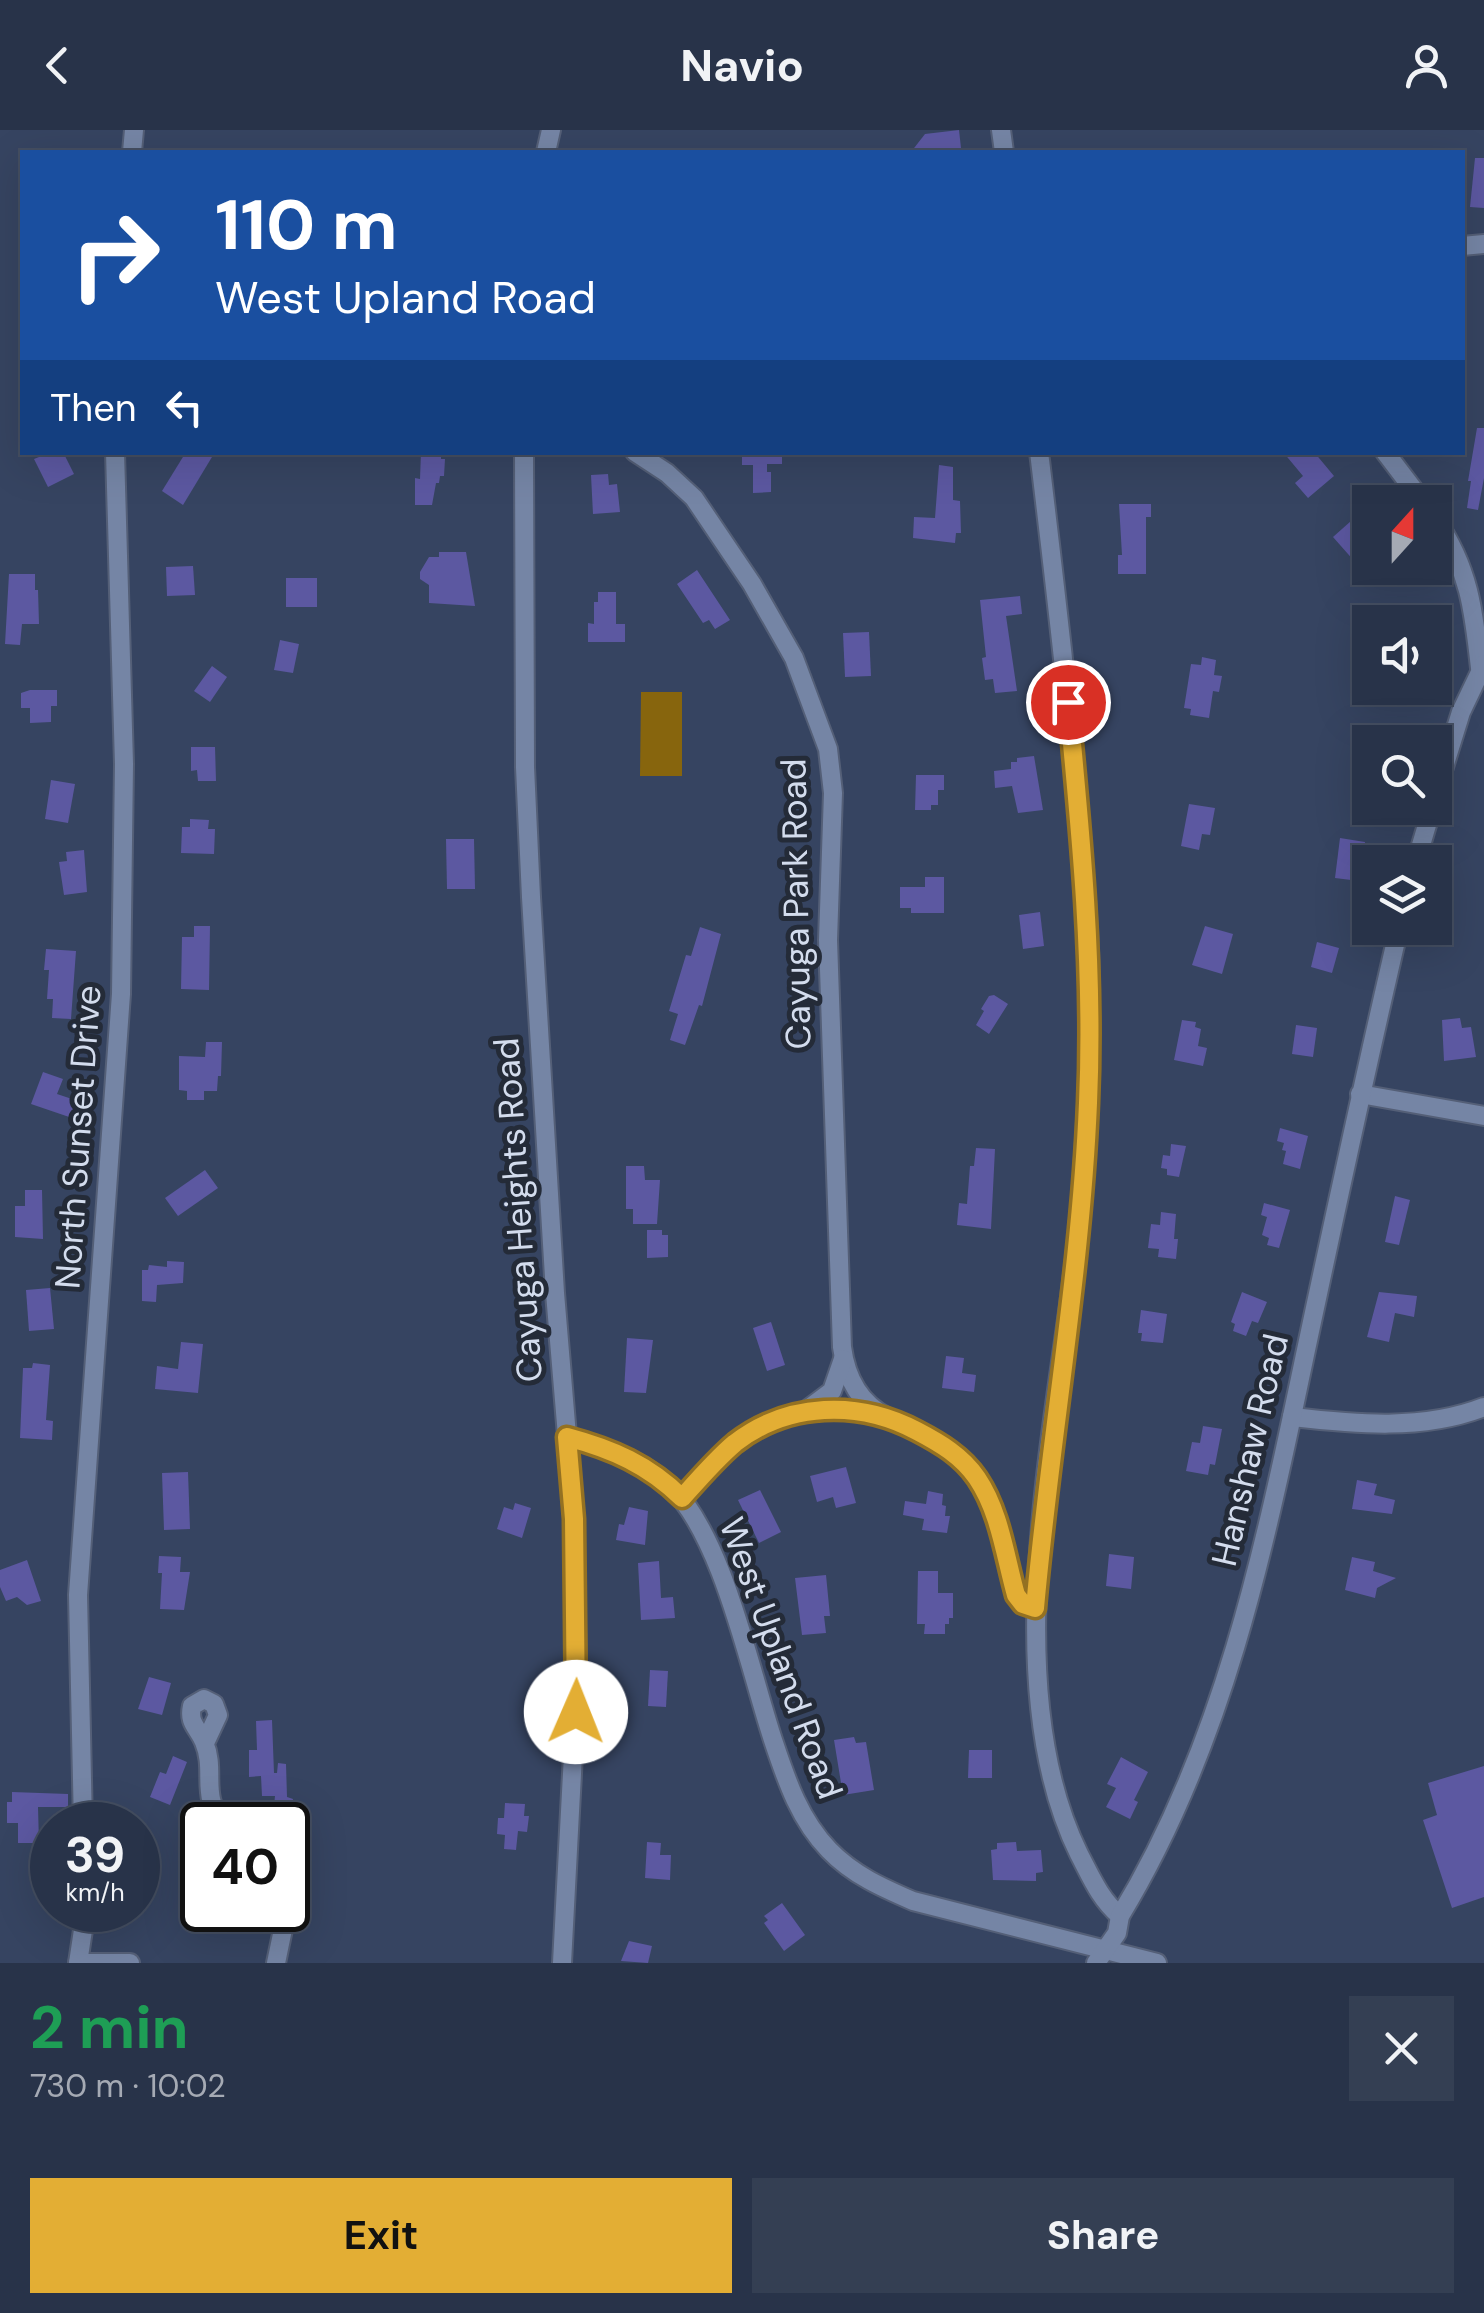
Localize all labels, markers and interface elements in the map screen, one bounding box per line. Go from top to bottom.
text: Navio [680,36,804,95]
icon: back [30,38,85,93]
icon: person [1399,38,1454,93]
text: 110 m [215,180,398,271]
icon: right [50,190,180,320]
text: West Upland Road [215,268,596,327]
icon: left [157,380,212,435]
text: Then [50,383,137,433]
north arrow [1352,485,1452,585]
map controls [1352,485,1452,945]
button: sound [1352,605,1452,705]
pin [1026,660,1111,745]
icon: arrive [1041,675,1096,730]
button: search [1352,725,1452,825]
street label: Cayuga Park Road [770,758,822,1050]
button: layers [1352,845,1452,945]
street label: North Sunset Drive [44,984,112,1290]
street label: Cayuga Heights Road [483,1036,553,1384]
street label: Hanshaw Road [1201,1329,1299,1571]
street label: West Upland Road [709,1511,853,1805]
position arrow [524,1660,628,1764]
speed limit sign: 40 [180,1802,310,1932]
text: 39 [65,1822,125,1888]
text: km/h [65,1876,125,1909]
text: 2 min [30,1988,189,2067]
button: close [1349,1996,1454,2101]
text: 730 m · 10:02 [30,2065,226,2107]
button: Exit [30,2178,732,2293]
button: Share [752,2178,1454,2293]

